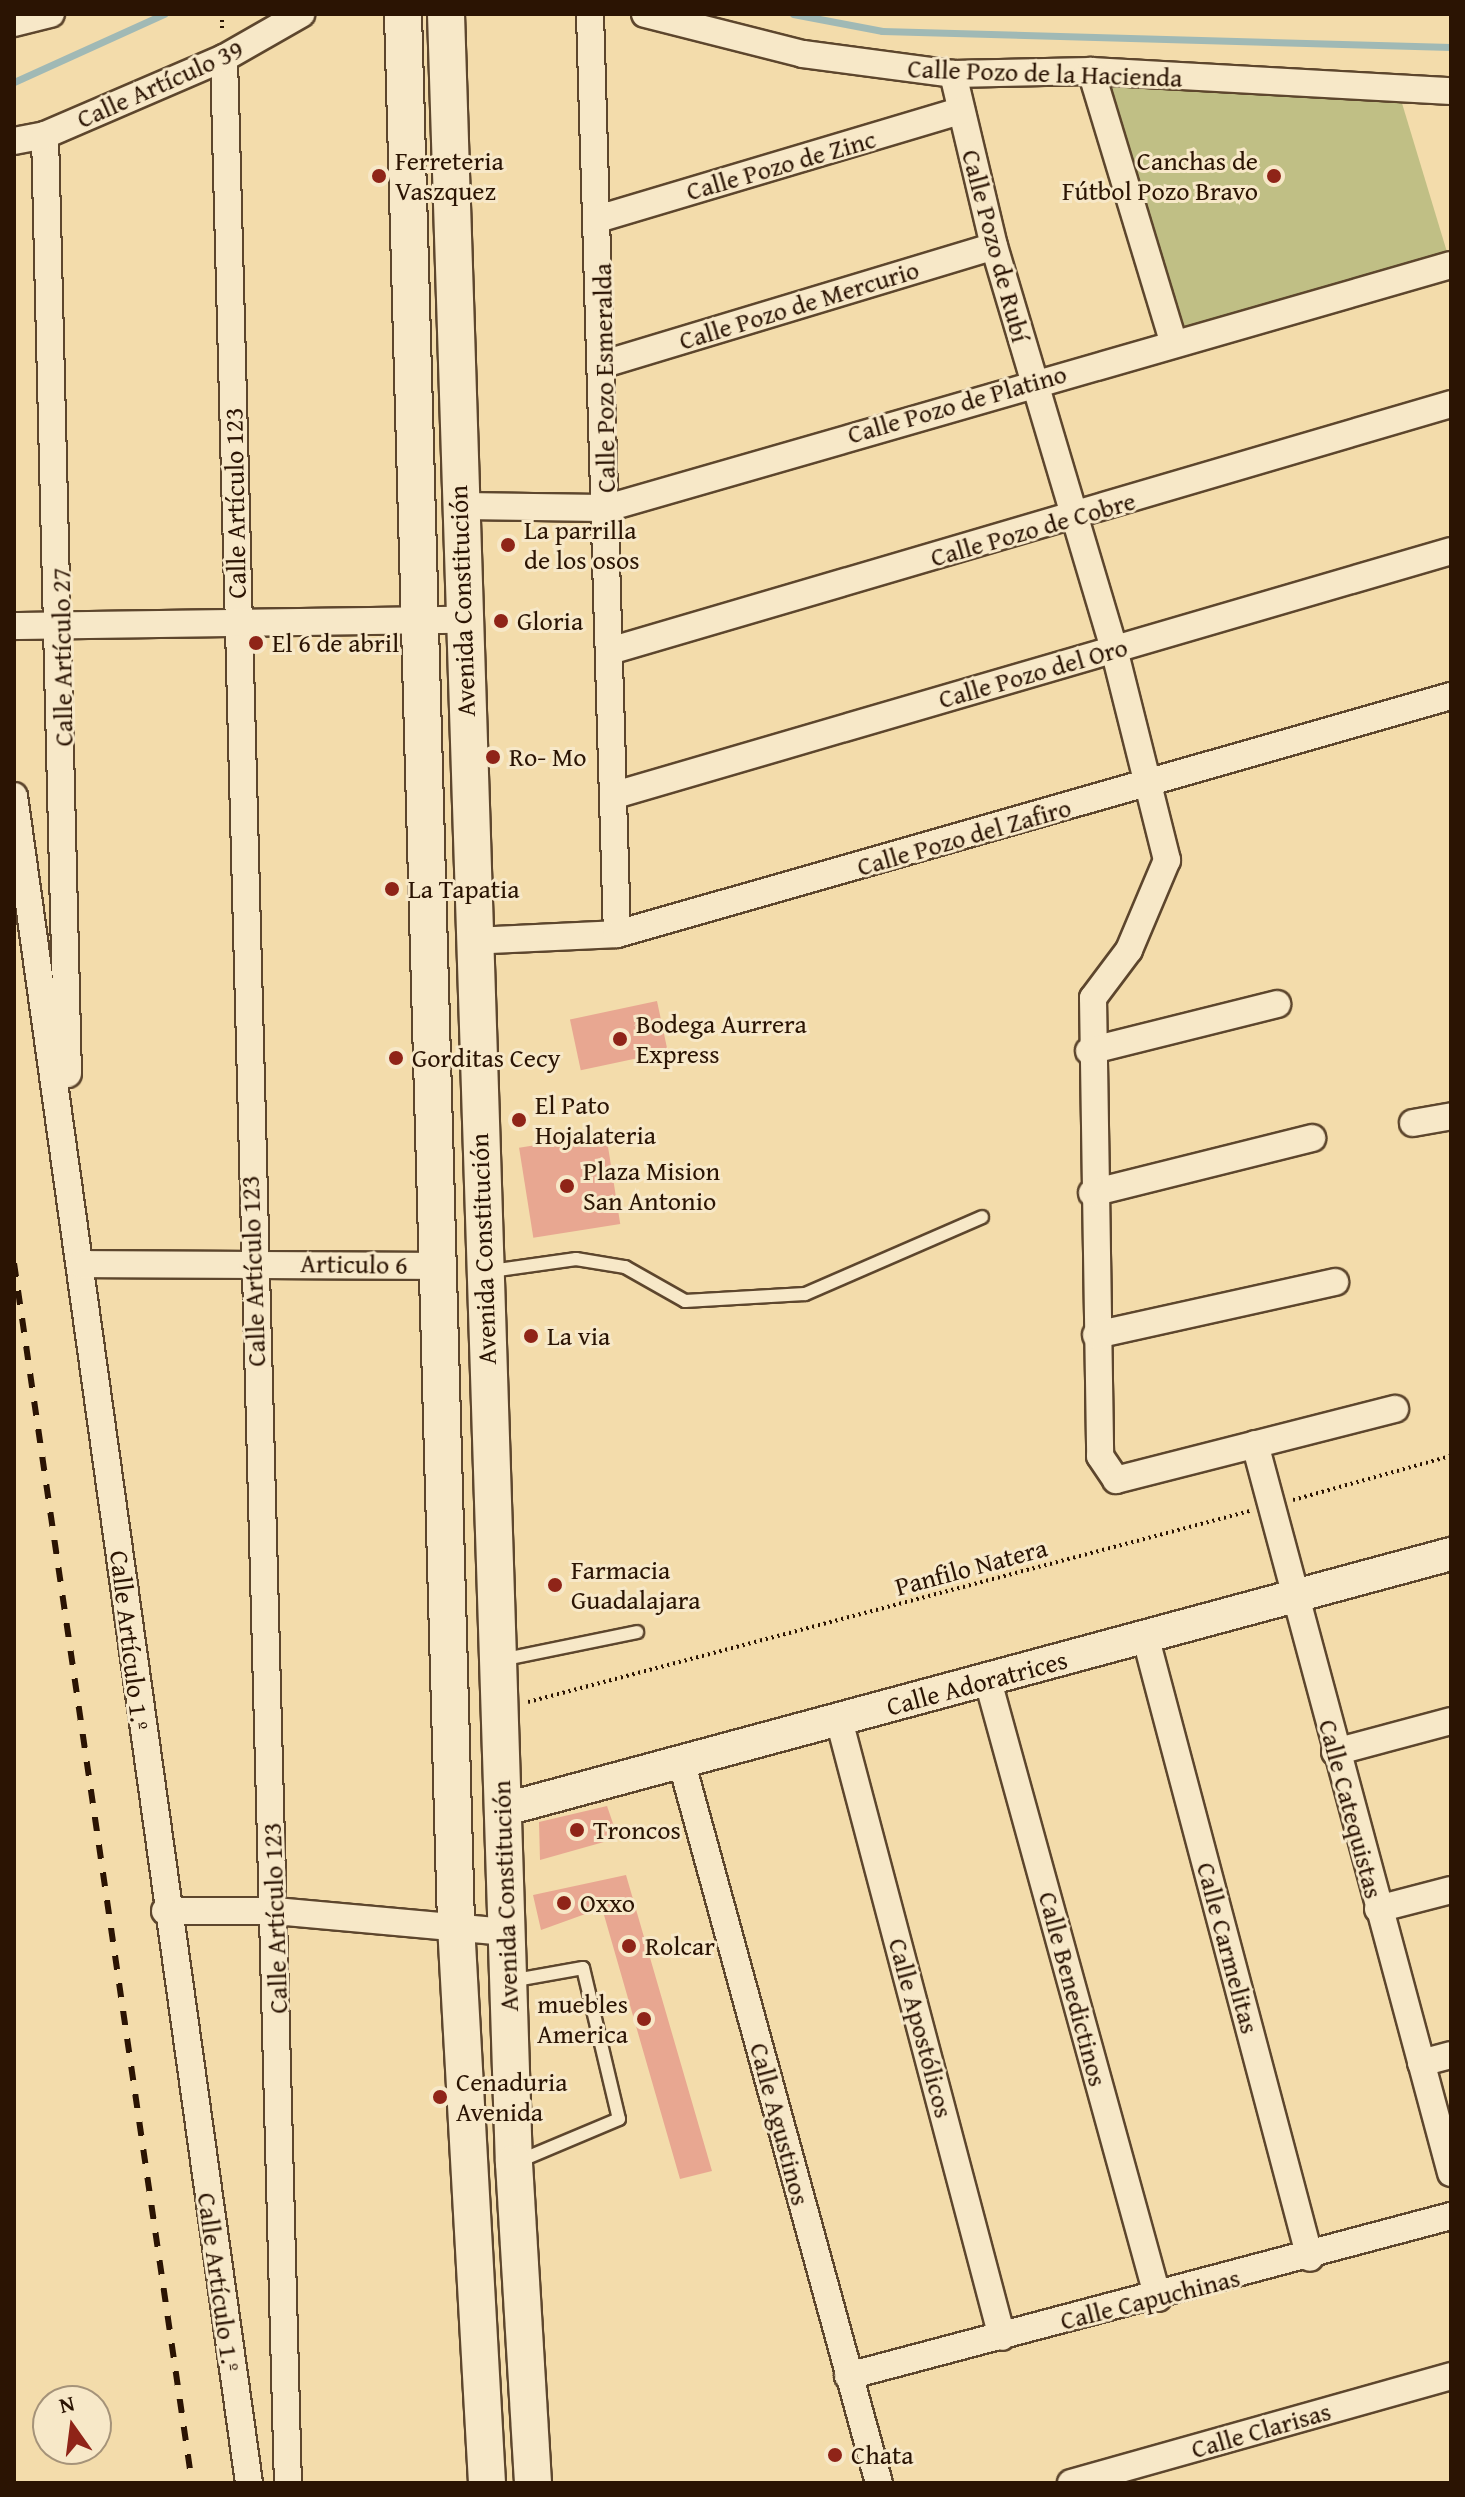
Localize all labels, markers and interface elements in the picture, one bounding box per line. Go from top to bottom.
street label: Calle Artículo 39 [72,33,248,135]
street label: Calle Pozo de la Hacienda [907,53,1183,93]
street label: Calle Pozo de Zinc [683,123,879,207]
place label: Ferreteria Vaszquez [395,145,504,206]
place label: Canchas de Fútbol Pozo Bravo [1062,145,1258,206]
street label: Calle Pozo de Rubí [955,146,1037,346]
marker: Ferreteria Vaszquez [370,167,388,185]
marker: Canchas de Fútbol Pozo Bravo [1265,167,1283,185]
street label: Calle Pozo de Mercurio [675,254,923,356]
street label: Calle Pozo Esmeralda [586,263,622,493]
street label: Calle Pozo de Platino [844,358,1070,450]
street label: Calle Artículo 123 [218,407,252,599]
street label: Avenida Constitución [442,485,482,717]
street label: Calle Pozo de Cobre [927,485,1139,573]
place label: La parrilla de los osos [524,514,640,576]
marker: La parrilla de los osos [499,536,517,554]
street label: Calle Artículo 27 [45,567,79,747]
place label: Gloria [517,605,583,637]
marker: Gloria [492,612,510,630]
place label: El 6 de abril [272,627,399,659]
street label: Calle Pozo del Oro [935,631,1131,715]
marker: El 6 de abril [247,634,265,652]
place label: Ro- Mo [509,741,586,773]
marker: Ro- Mo [484,748,502,766]
street label: Calle Pozo del Zafiro [853,792,1075,882]
place label: La Tapatia [408,873,520,905]
marker: La Tapatia [383,880,401,898]
place label: Bodega Aurrera Express [636,1008,807,1070]
marker: Bodega Aurrera Express [611,1030,629,1048]
place label: Gorditas Cecy [412,1042,561,1074]
marker: Gorditas Cecy [387,1049,405,1067]
place label: El Pato Hojalateria [535,1089,656,1150]
marker: El Pato Hojalateria [510,1111,528,1129]
street label: Avenida Constitución [463,1133,503,1365]
place label: Plaza Mision San Antonio [583,1155,720,1216]
street label: Calle Artículo 123 [234,1175,272,1367]
marker: Plaza Mision San Antonio [558,1177,576,1195]
street label: Articulo 6 [300,1247,408,1281]
place label: La via [547,1320,610,1352]
marker: La via [522,1327,540,1345]
street label: Panfilo Natera [892,1532,1050,1602]
street label: Calle Artículo 1.º [104,1549,156,1731]
place label: Farmacia Guadalajara [571,1554,700,1616]
marker: Farmacia Guadalajara [546,1576,564,1594]
street label: Calle Adoratrices [883,1644,1071,1722]
street label: Calle Catequistas [1312,1716,1390,1902]
street label: Avenida Constitución [485,1780,525,2012]
place label: Troncos [593,1814,681,1846]
marker: Troncos [568,1821,586,1839]
street label: Calle Artículo 123 [256,1822,294,2014]
street label: Calle Carmelitas [1190,1859,1266,2037]
place label: Oxxo [580,1887,635,1919]
street label: Calle Benedictinos [1032,1888,1114,2090]
marker: Oxxo [555,1894,573,1912]
place label: Rolcar [645,1930,715,1962]
street label: Calle Apostólicos [882,1935,960,2121]
marker: Rolcar [620,1937,638,1955]
place label: muebles America [537,1988,628,2050]
marker: muebles America [635,2010,653,2028]
street label: Calle Agustinos [743,2039,817,2209]
place label: Cenaduria Avenida [456,2066,567,2128]
marker: Cenaduria Avenida [431,2088,449,2106]
street label: Calle Artículo 1.º [191,2191,247,2373]
street label: Calle Capuchinas [1057,2262,1243,2336]
north arrow [32,2385,112,2465]
text: N [56,2386,78,2421]
street label: Calle Clarisas [1188,2395,1334,2465]
place label: Chata [851,2439,913,2471]
marker: Chata [826,2446,844,2464]

